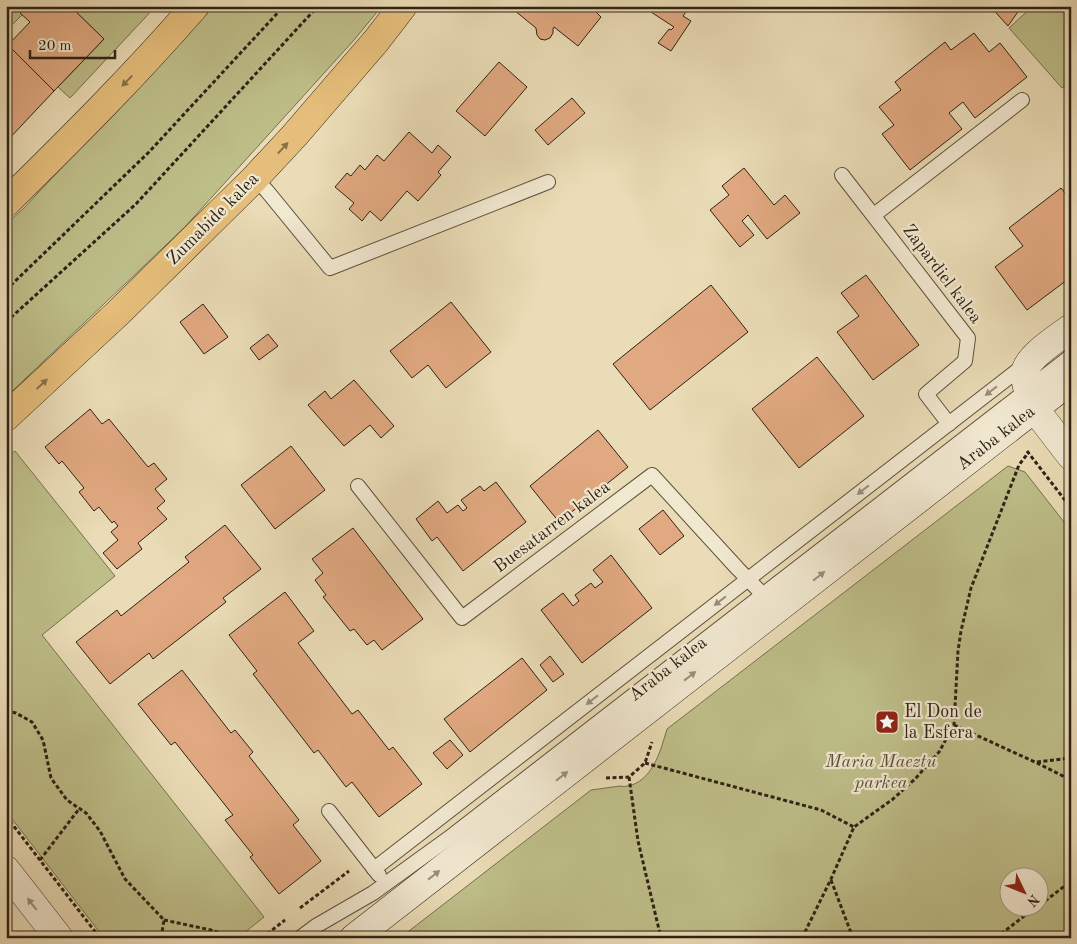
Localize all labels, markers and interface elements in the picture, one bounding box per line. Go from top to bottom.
scale bar [30,28,115,60]
text: 20 m [38,39,72,54]
one-way arrow [121,74,133,86]
one-way arrow [277,142,289,154]
street label: Zumabide kalea [164,170,262,268]
street label: Zapardiel kalea [899,221,985,327]
one-way arrow [36,378,48,390]
one-way arrow [984,386,998,396]
street label: Araba kalea [954,402,1038,474]
street label: Buesatarren kalea [491,478,614,576]
one-way arrow [857,485,870,496]
one-way arrow [812,571,826,581]
one-way arrow [714,595,727,606]
street label: Araba kalea [626,633,710,705]
one-way arrow [684,670,697,681]
one-way arrow [585,695,599,705]
place label: El Don de la Esfera [904,703,982,742]
place icon: El Don de la Esfera [874,709,900,735]
park label: Maria Maeztu parkea [824,753,937,792]
one-way arrow [555,770,568,781]
north arrow [1000,866,1050,916]
one-way arrow [427,870,440,881]
text: N [1024,891,1042,909]
one-way arrow [27,898,38,911]

